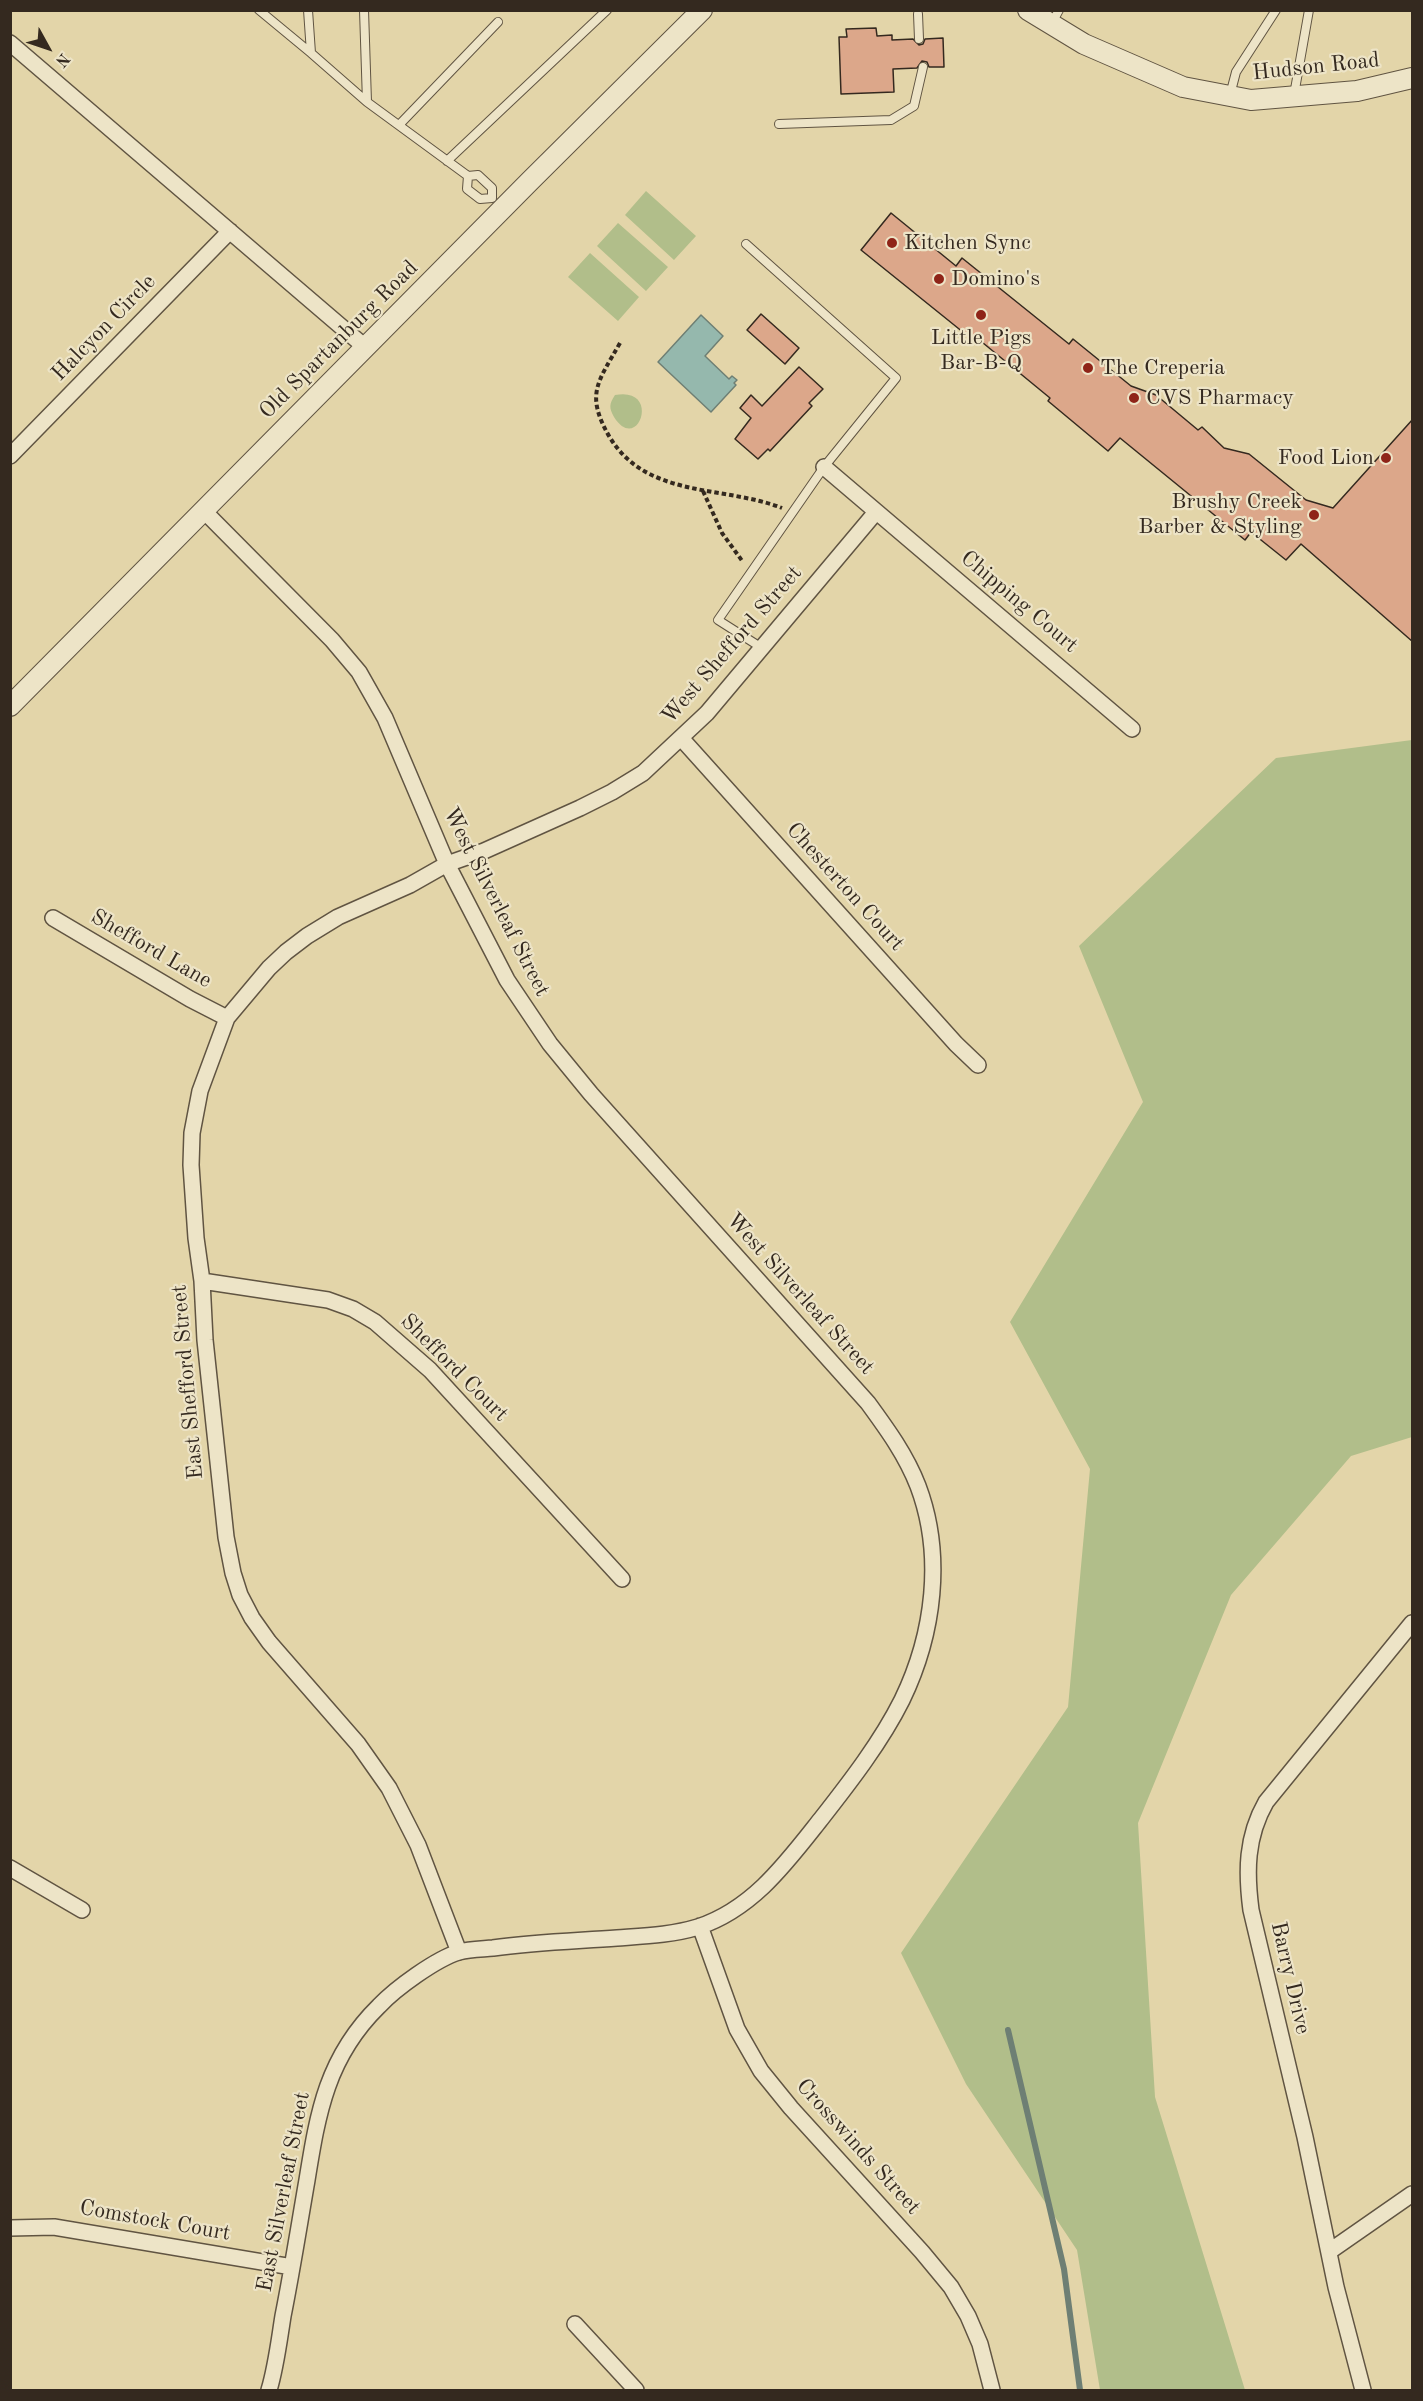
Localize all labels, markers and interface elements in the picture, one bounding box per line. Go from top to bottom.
north arrow [18,18,78,78]
street label: Hudson Road [1251,47,1381,87]
text: N [52,50,72,69]
place label: Kitchen Sync [904,230,1031,256]
marker: Kitchen Sync [885,236,899,250]
street label: Old Spartanburg Road [254,255,424,425]
place label: Domino's [951,266,1040,292]
street label: Halcyon Circle [46,269,162,387]
marker: Domino's [932,272,946,286]
marker: Little Pigs Bar-B-Q [974,308,988,322]
place label: Little Pigs Bar-B-Q [931,325,1031,376]
place label: The Creperia [1100,355,1225,381]
marker: The Creperia [1081,361,1095,375]
place label: CVS Pharmacy [1146,385,1294,411]
marker: CVS Pharmacy [1127,391,1141,405]
place label: Food Lion [1278,445,1374,471]
marker: Food Lion [1379,451,1393,465]
place label: Brushy Creek Barber & Styling [1138,489,1302,540]
marker: Brushy Creek Barber & Styling [1307,508,1321,522]
street label: Chipping Court [955,545,1083,659]
street label: West Shefford Street [656,560,808,730]
street label: West Silverleaf Street [437,803,555,1001]
street label: Chesterton Court [780,817,910,957]
street label: Shefford Lane [86,904,216,994]
street label: West Silverleaf Street [720,1208,880,1380]
street label: East Shefford Street [166,1283,210,1481]
street label: Shefford Court [394,1308,514,1428]
street label: Barry Drive [1264,1919,1316,2037]
street label: Crosswinds Street [790,2073,926,2221]
street label: East Silverleaf Street [252,2090,316,2294]
street label: Comstock Court [78,2195,232,2247]

